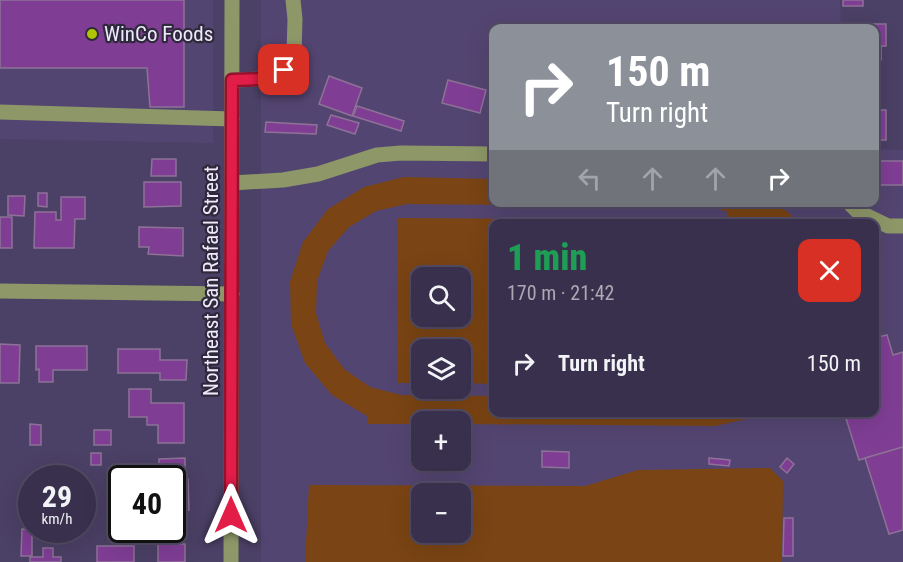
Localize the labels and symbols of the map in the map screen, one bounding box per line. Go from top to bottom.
place label: WinCo Foods [104,22,213,46]
marker: WinCo Foods [85,27,99,41]
pin [258,44,309,95]
street label: Northeast San Rafael Street [199,166,223,396]
speed limit sign: 40 [108,465,186,543]
position arrow [199,483,263,547]

